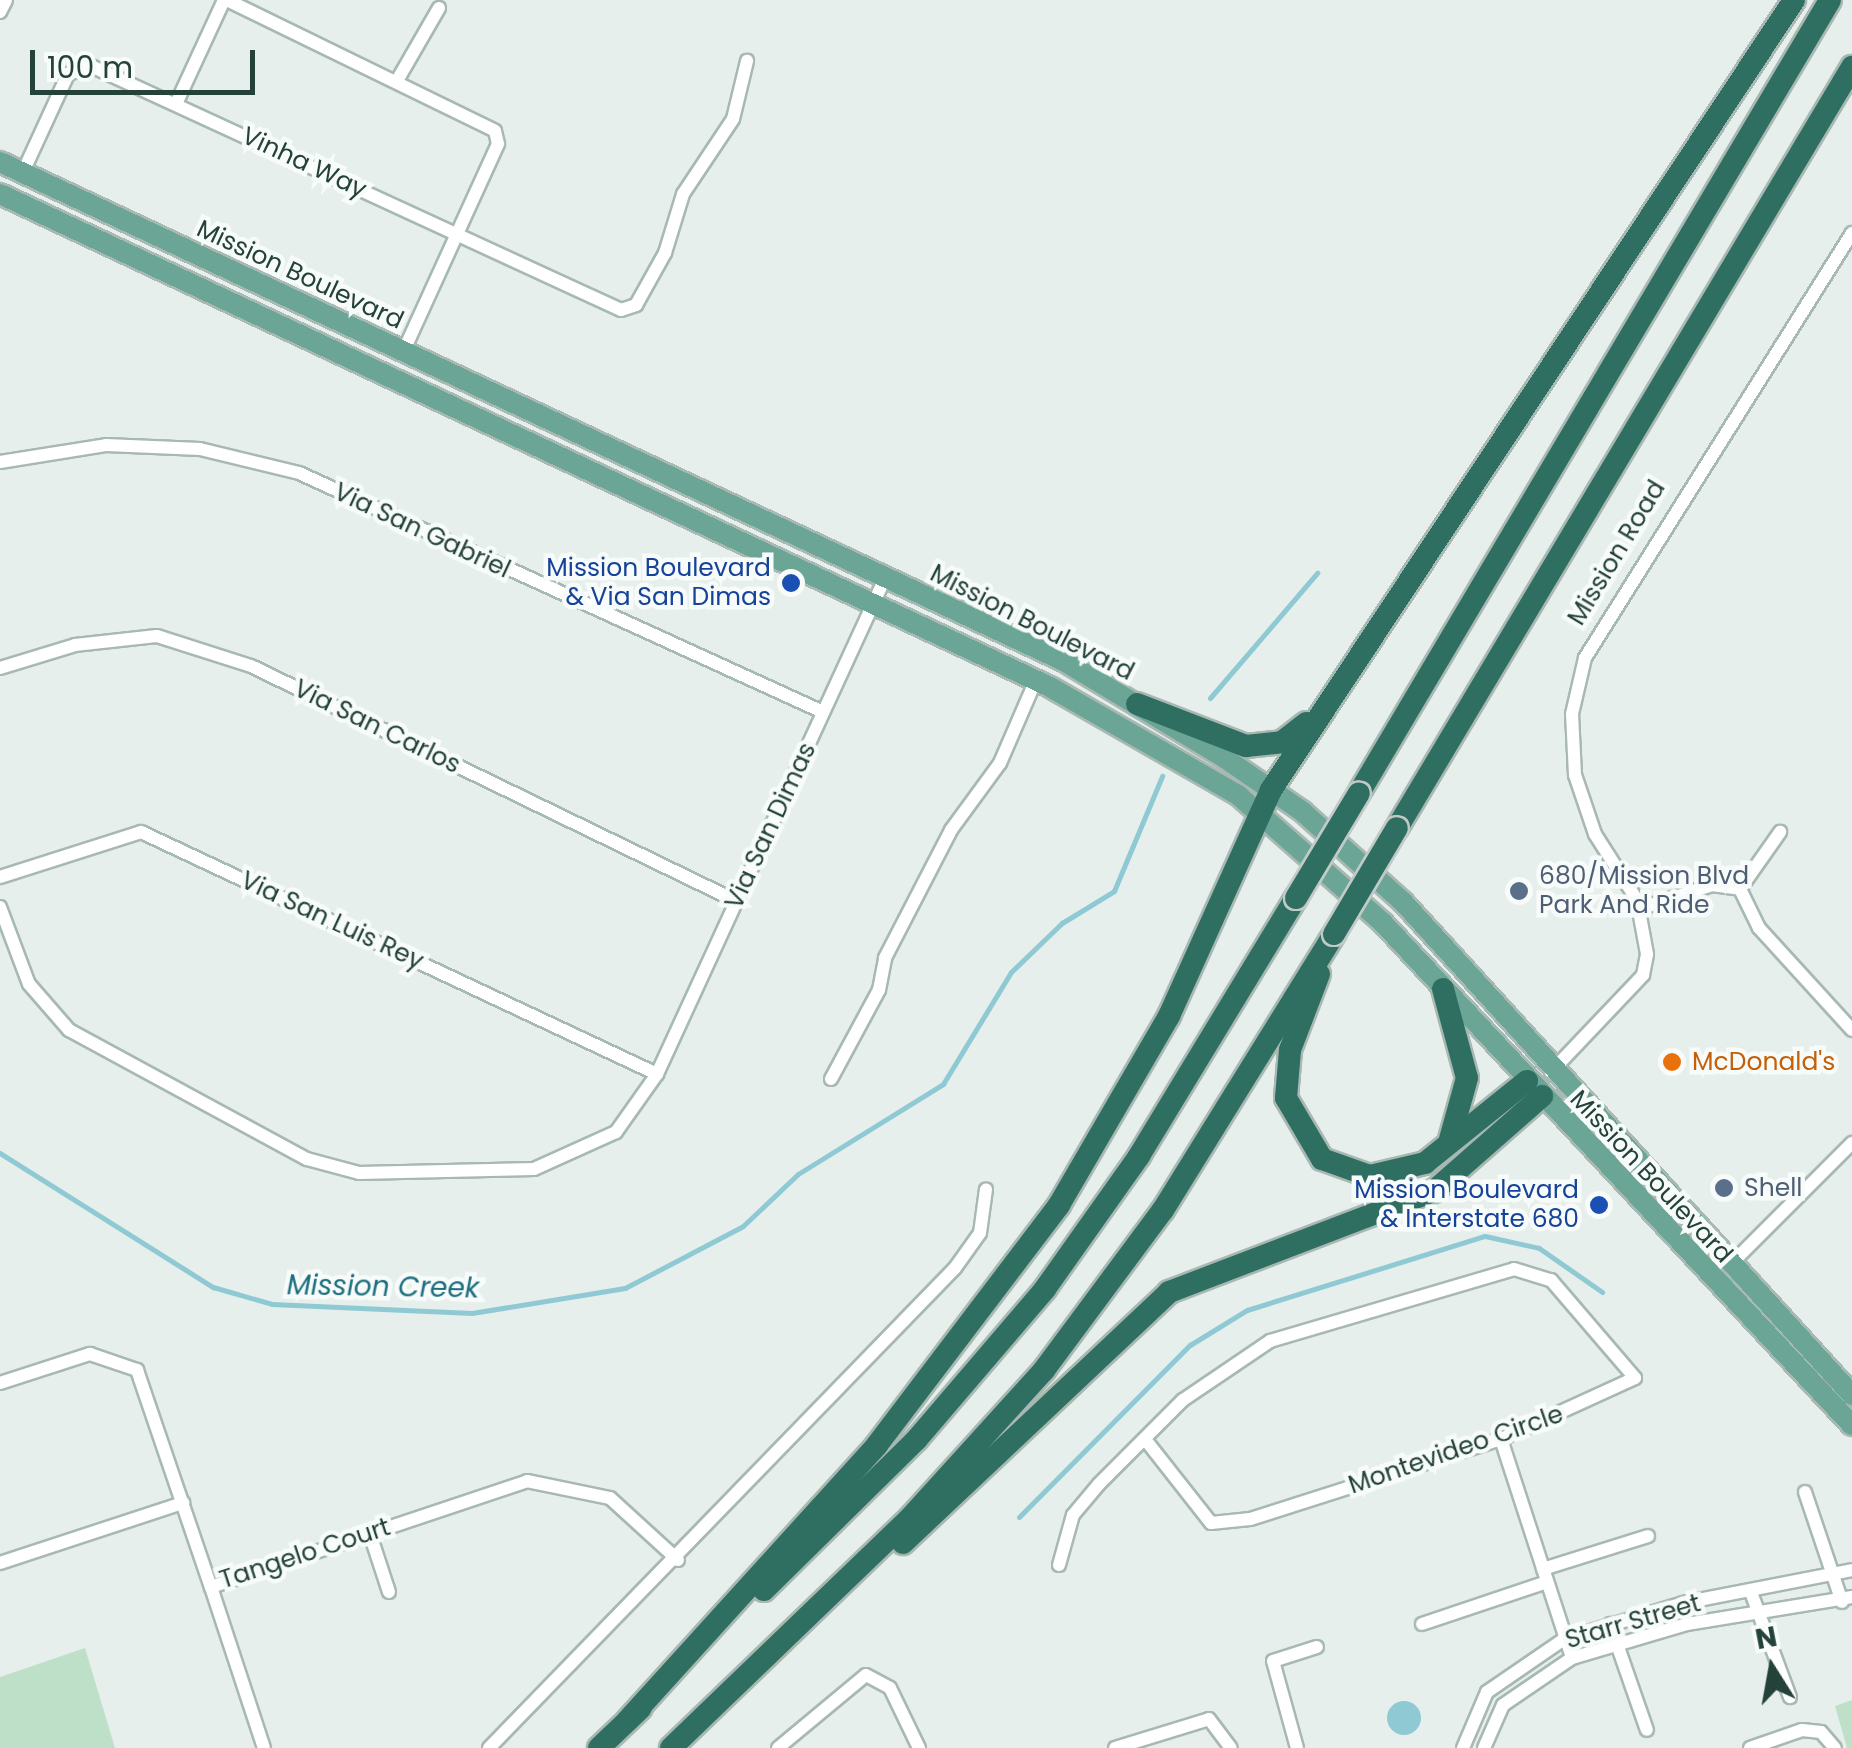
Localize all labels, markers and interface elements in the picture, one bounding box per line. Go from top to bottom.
scale bar [35,30,260,92]
text: 100 m [47,46,133,89]
street label: Vinha Way [237,121,371,205]
street label: Mission Boulevard [192,214,408,336]
street label: Mission Road [1562,475,1672,631]
street label: Via San Gabriel [329,477,515,585]
place label: Mission Boulevard & Via San Dimas [546,554,771,613]
street label: Mission Boulevard [925,559,1139,687]
marker: Mission Boulevard & Via San Dimas [780,572,802,594]
street label: Via San Carlos [289,674,465,780]
street label: Via San Dimas [719,738,823,914]
place label: 680/Mission Blvd Park And Ride [1539,862,1749,921]
street label: Via San Luis Rey [236,865,428,977]
marker: 680/Mission Blvd Park And Ride [1508,880,1530,902]
place label: McDonald's [1692,1047,1835,1077]
marker: McDonald's [1661,1051,1683,1073]
street label: Mission Boulevard [1563,1085,1739,1269]
place label: Shell [1744,1173,1802,1203]
place label: Mission Boulevard & Interstate 680 [1354,1176,1579,1235]
marker: Shell [1713,1177,1735,1199]
marker: Mission Boulevard & Interstate 680 [1588,1194,1610,1216]
water label: Mission Creek [286,1269,480,1305]
street label: Montevideo Circle [1345,1399,1567,1501]
street label: Tangelo Court [216,1512,394,1596]
street label: Starr Street [1562,1588,1704,1656]
text: N [1752,1617,1780,1659]
north arrow [1722,1618,1822,1718]

